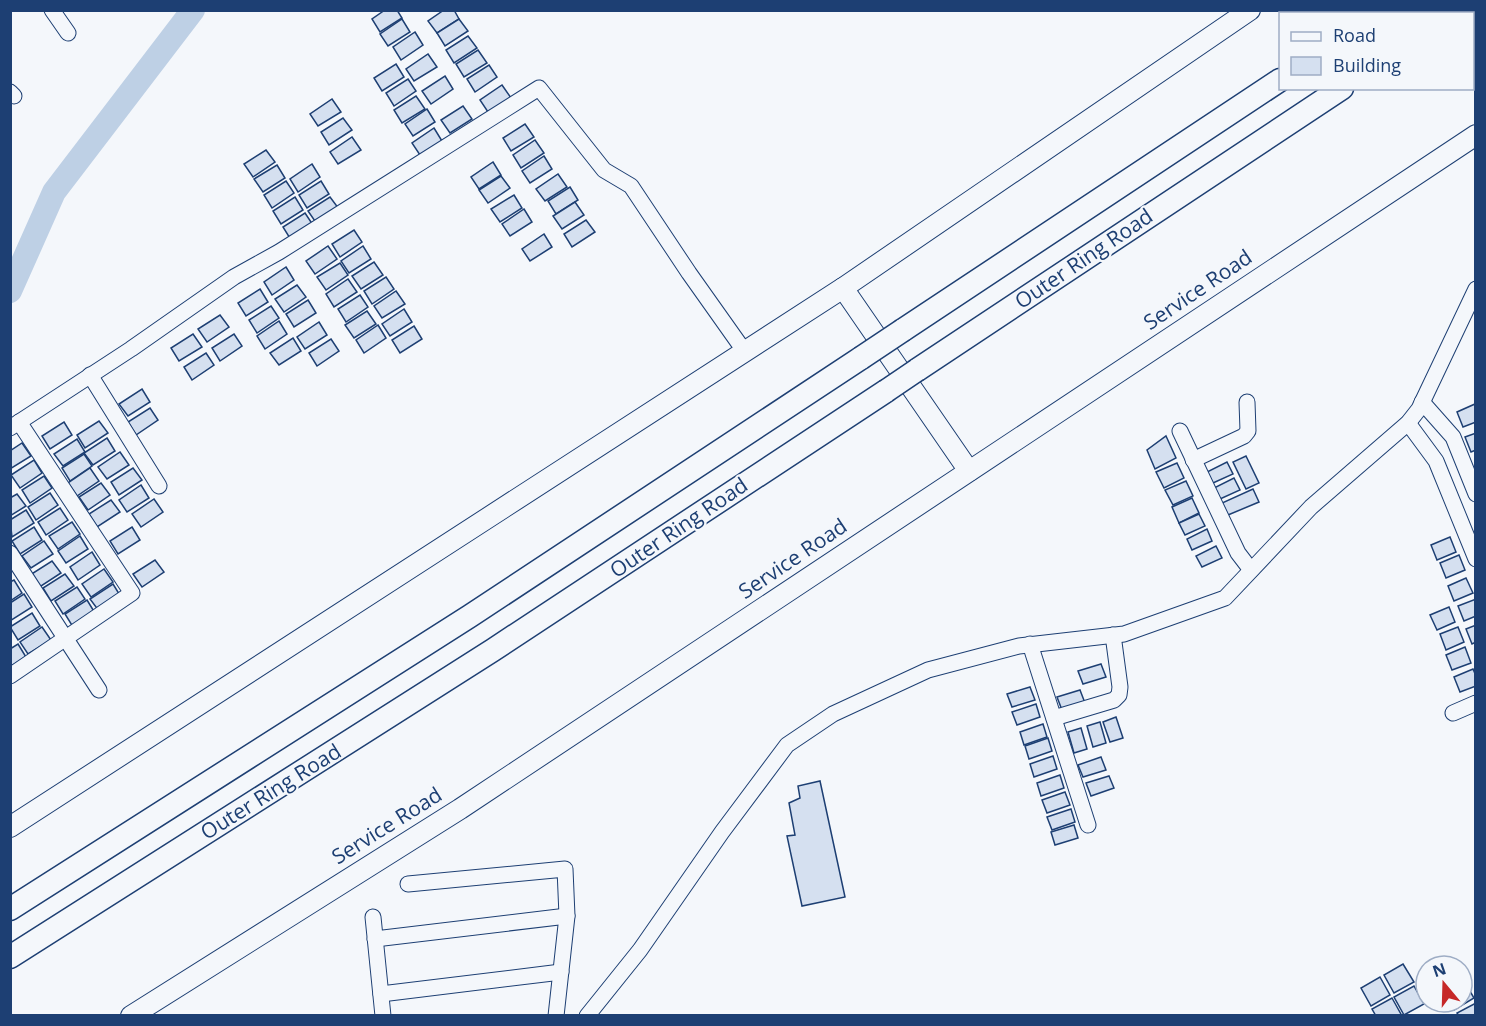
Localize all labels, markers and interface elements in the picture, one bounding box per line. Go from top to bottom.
legend [1279,12,1474,90]
text: Road [1333,23,1376,47]
text: Building [1333,53,1401,77]
street label: Outer Ring Road [1009,202,1158,315]
street label: Service Road [1138,243,1257,336]
street label: Outer Ring Road [604,471,753,584]
street label: Service Road [733,512,852,605]
street label: Outer Ring Road [195,737,346,846]
street label: Service Road [326,780,447,870]
north arrow [1414,954,1474,1014]
text: N [1429,957,1449,982]

